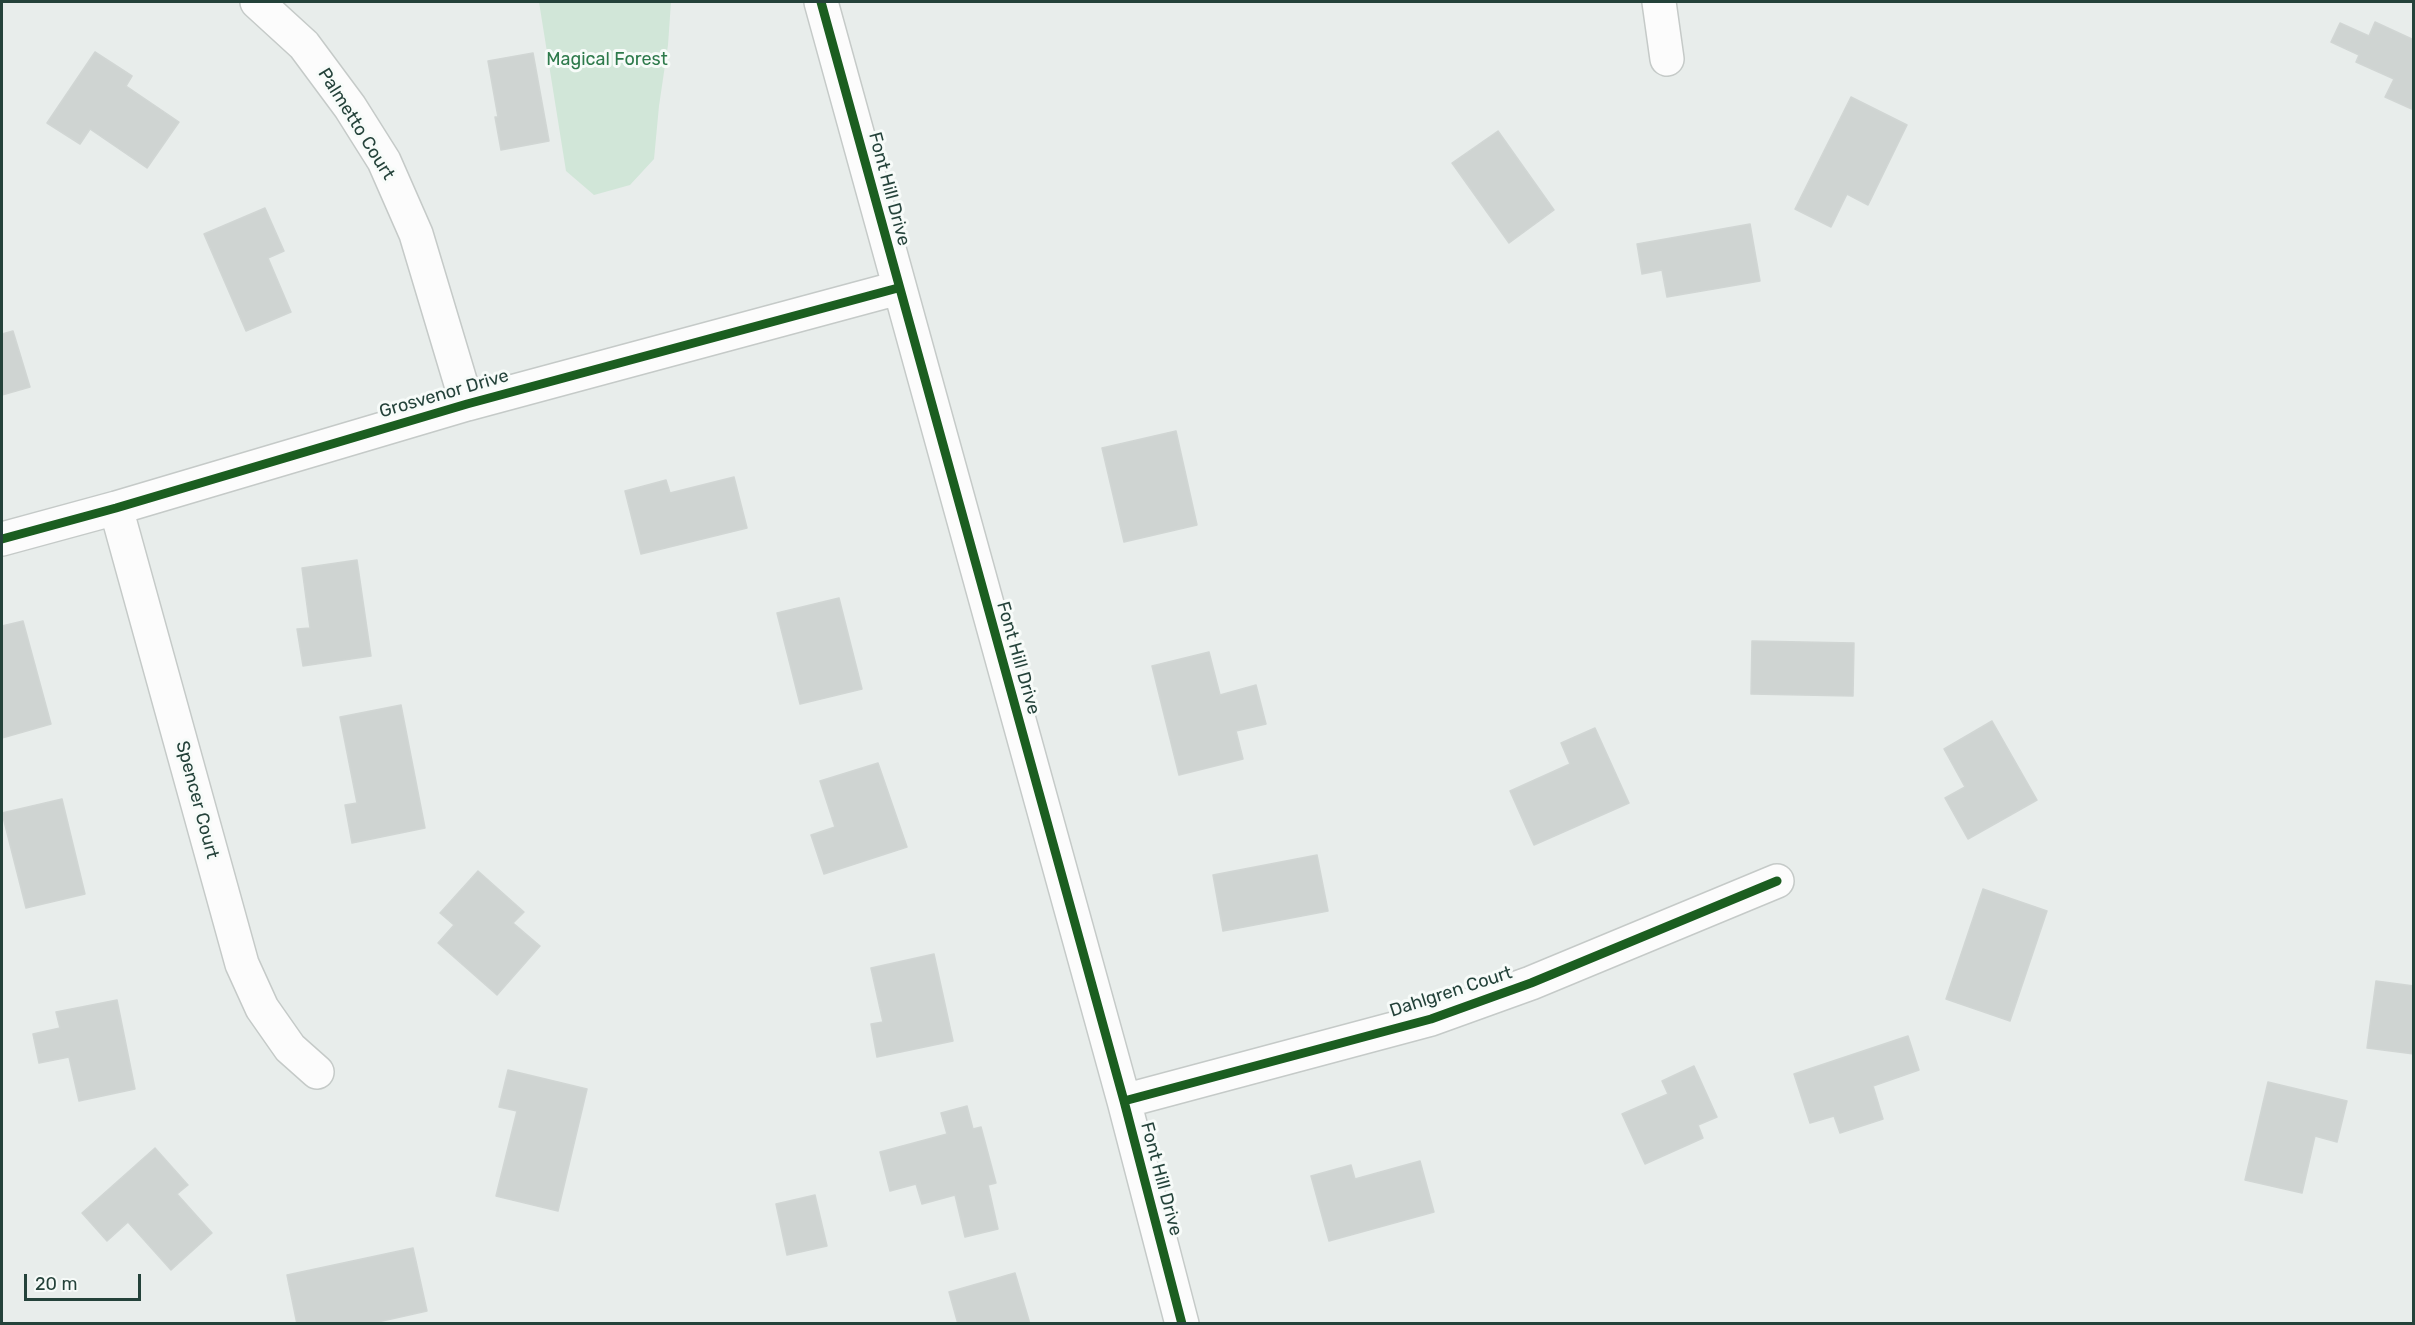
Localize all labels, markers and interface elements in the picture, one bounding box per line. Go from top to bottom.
park label: Magical Forest [546,49,668,71]
street label: Palmetto Court [313,64,399,184]
street label: Font Hill Drive [863,130,915,248]
street label: Grosvenor Drive [377,365,511,423]
street label: Font Hill Drive [992,599,1044,717]
street label: Spencer Court [171,739,223,861]
street label: Dahlgren Court [1387,962,1515,1022]
street label: Font Hill Drive [1135,1120,1187,1238]
scale bar [27,1262,144,1300]
text: 20 m [35,1273,77,1295]

